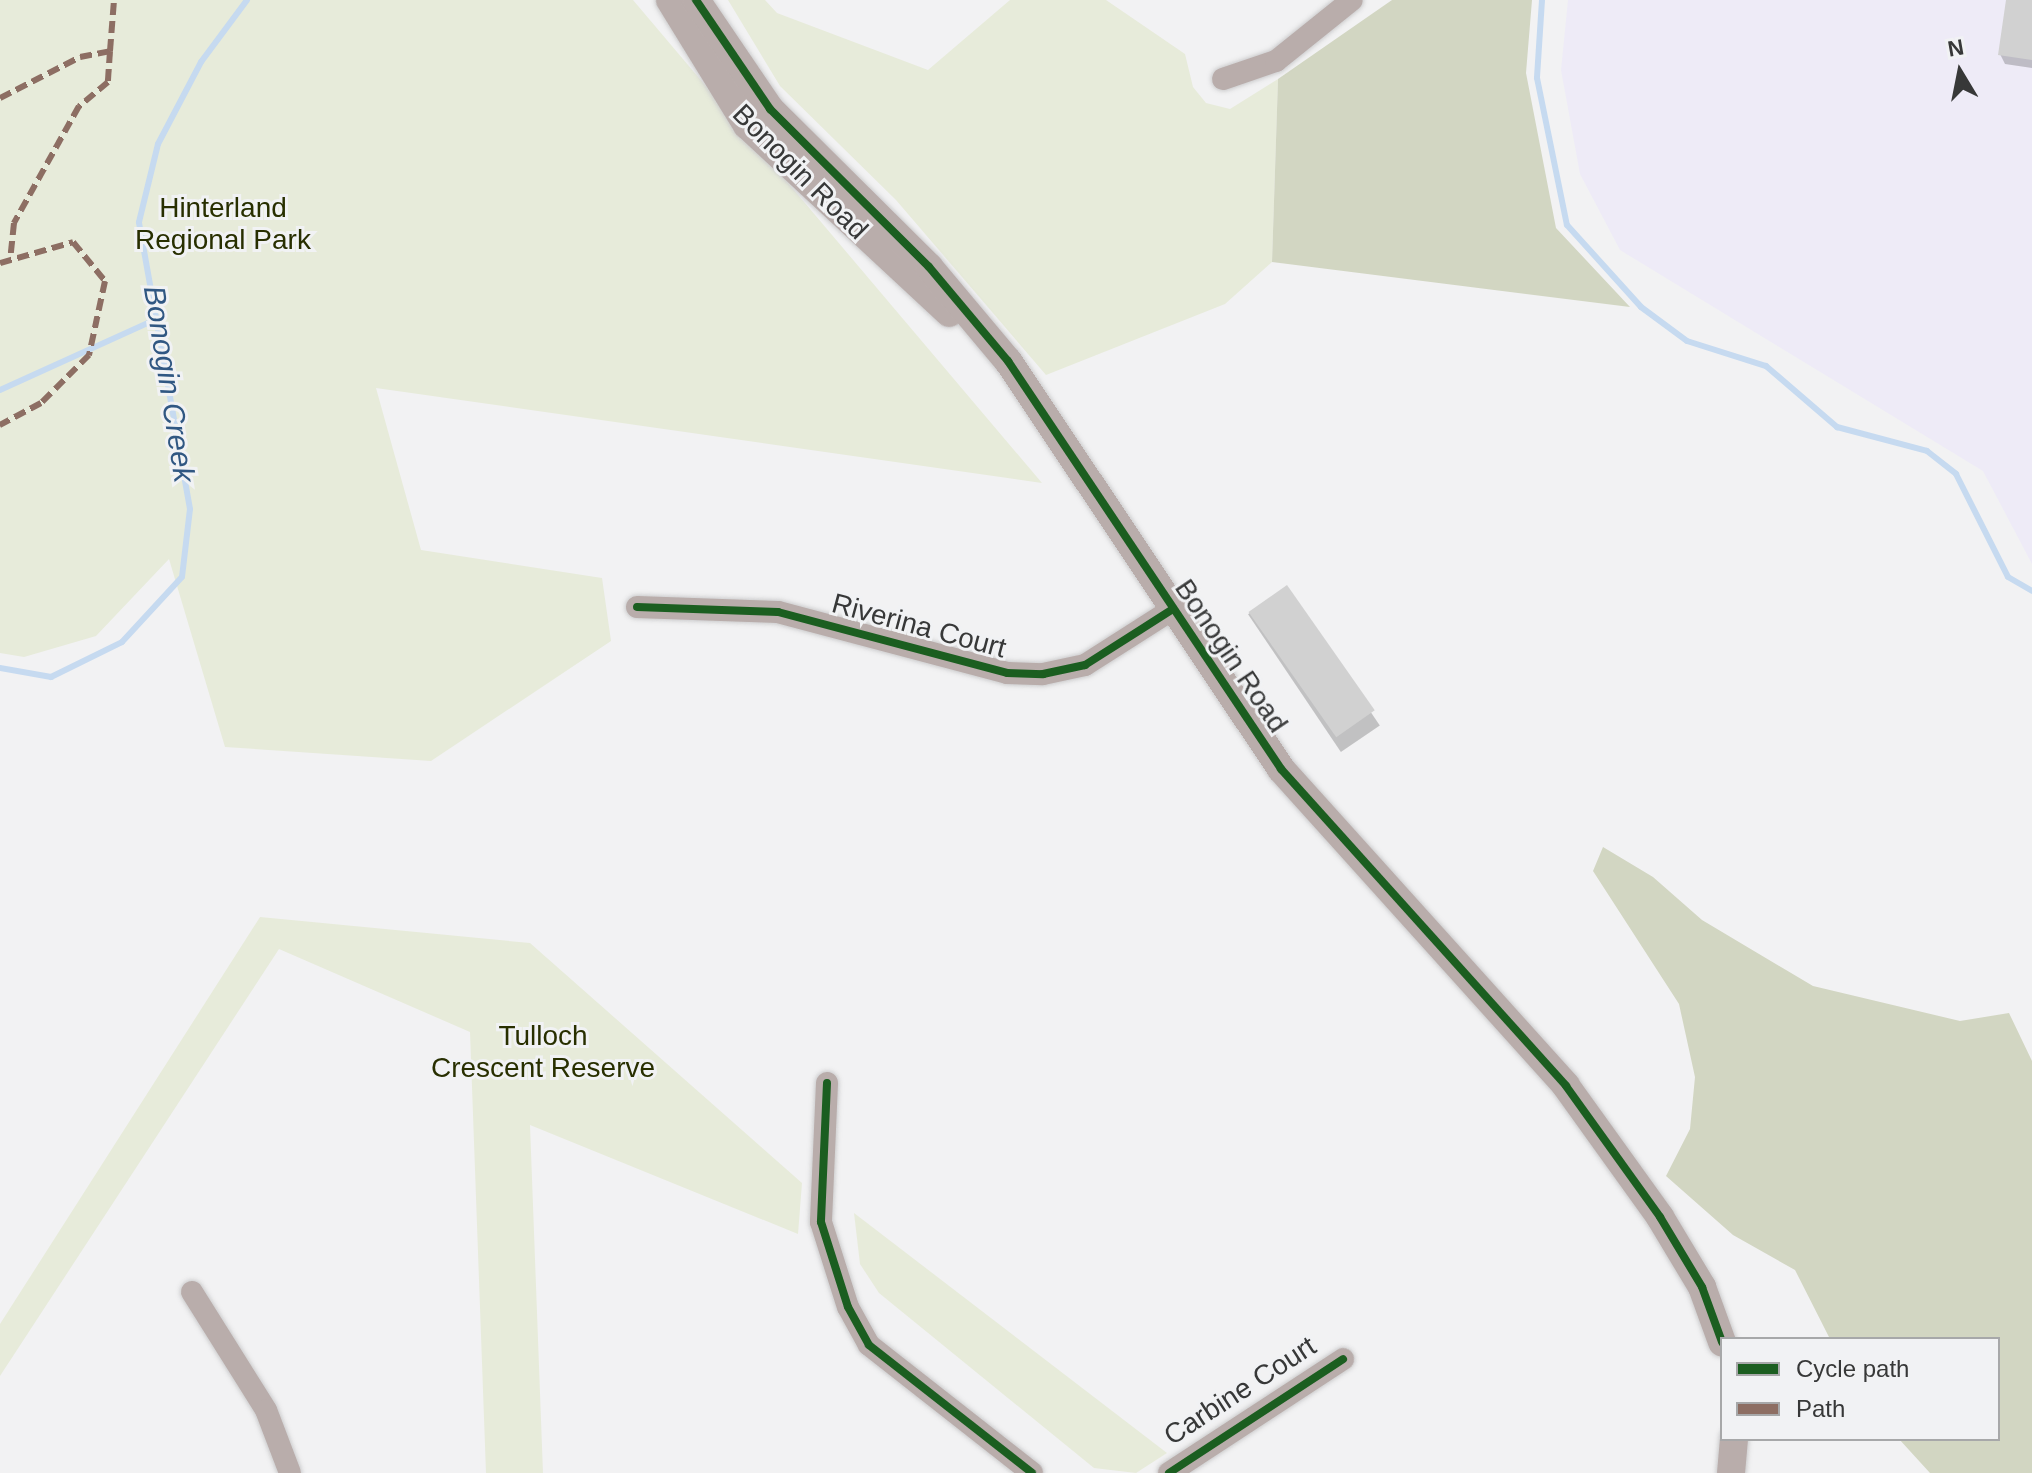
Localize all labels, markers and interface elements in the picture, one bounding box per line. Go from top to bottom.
north arrow [1920,32,2000,112]
text: N [1946,34,1966,62]
street label: Bonogin Road [725,97,875,247]
park label: Hinterland Regional Park [135,191,311,257]
water label: Bonogin Creek [136,283,202,485]
street label: Bonogin Road [1167,573,1295,739]
street label: Riverina Court [828,587,1010,665]
park label: Tulloch Crescent Reserve [431,1019,655,1085]
street label: Carbine Court [1158,1329,1322,1453]
legend [1720,1337,2000,1441]
text: Cycle path [1796,1355,1909,1382]
text: Path [1796,1395,1845,1422]

